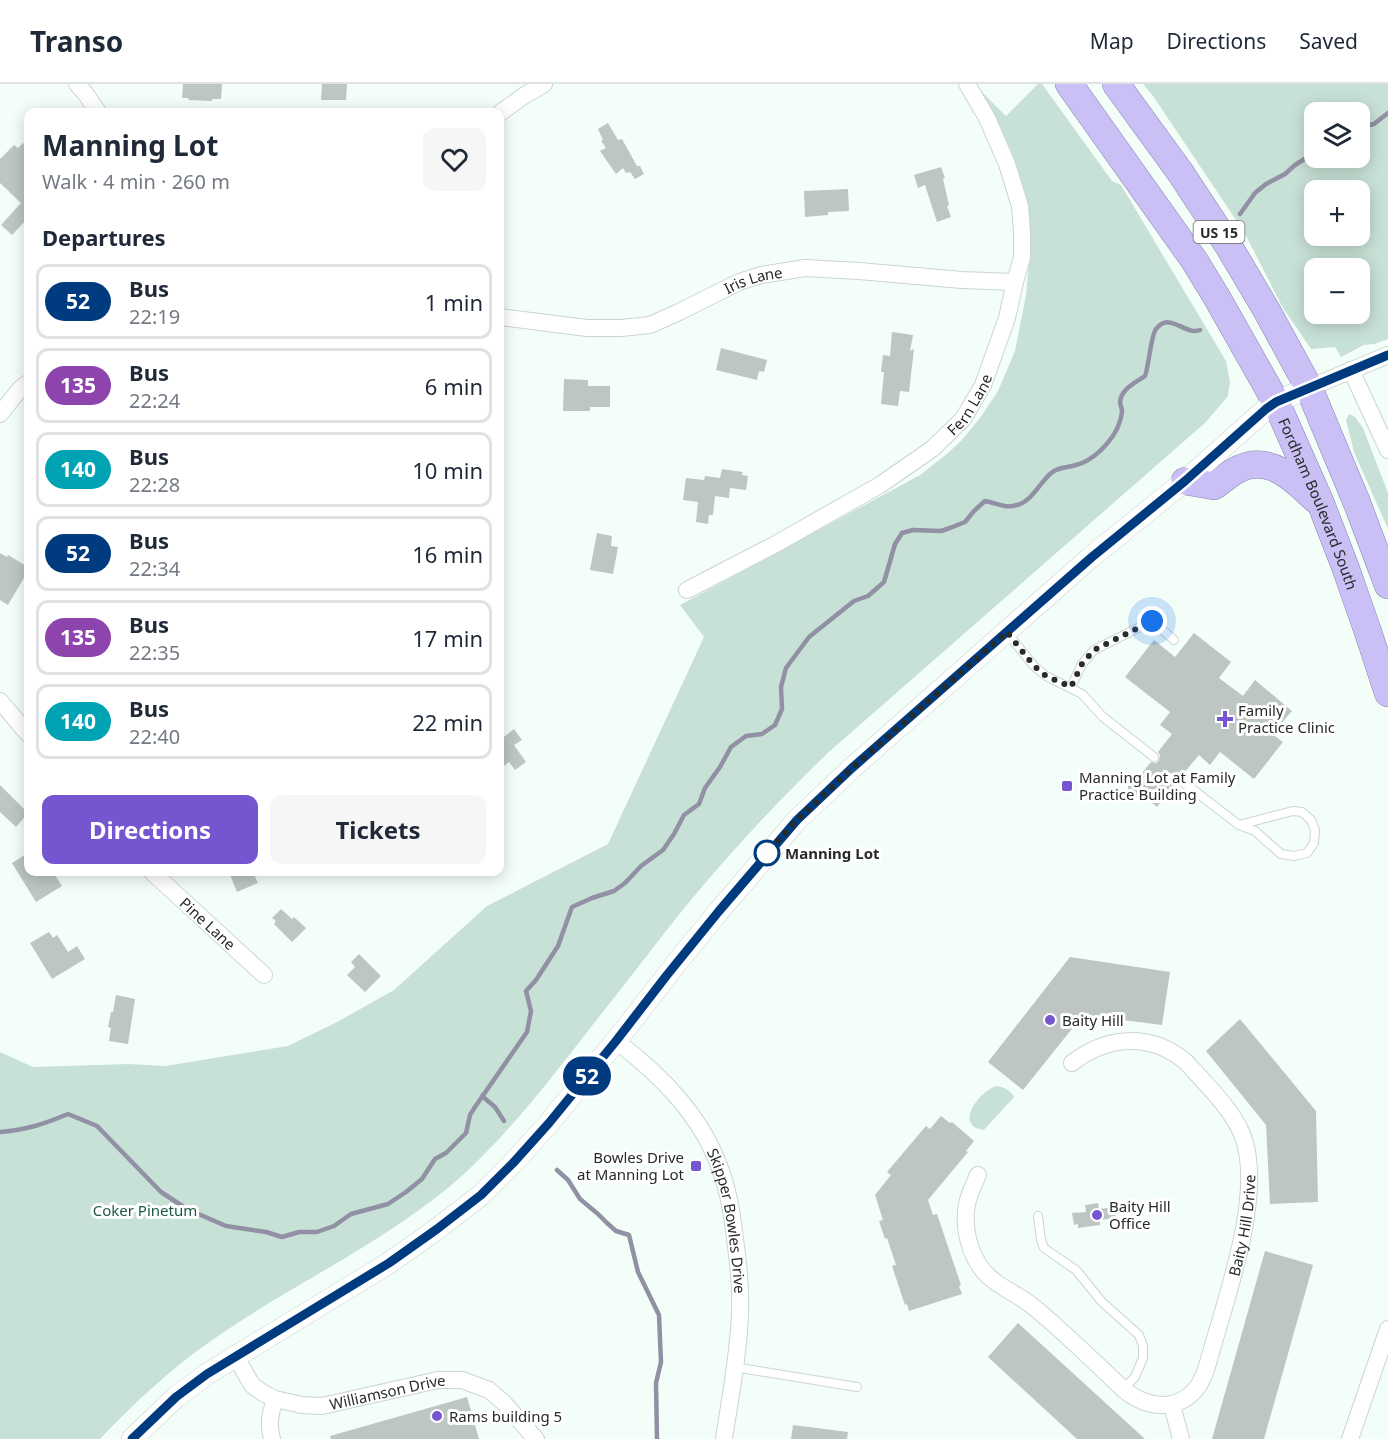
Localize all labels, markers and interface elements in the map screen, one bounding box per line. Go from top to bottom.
text: Transo [30,22,123,60]
text: Map [1090,27,1134,55]
text: Directions [1167,27,1266,55]
text: Saved [1299,27,1358,55]
map controls [1304,102,1370,324]
button: layers [1304,102,1370,168]
text: Manning Lot [42,126,218,164]
button: heart [423,128,486,191]
text: Walk · 4 min · 260 m [42,168,230,195]
button: + [1304,180,1370,246]
road number: US 15 [1194,221,1244,243]
text: Departures [42,222,166,252]
button: − [1304,258,1370,324]
street label: Iris Lane [720,262,784,298]
text: Bus [129,273,169,303]
text: 52 [66,287,90,315]
text: 1 min [425,287,483,317]
text: 22:19 [129,303,180,330]
text: Bus [129,357,169,387]
text: 135 [60,371,96,399]
text: 6 min [425,371,483,401]
street label: Fern Lane [942,371,996,439]
text: 22:24 [129,387,180,414]
street label: Fordham Boulevard South [1274,414,1362,592]
text: Bus [129,441,169,471]
text: 140 [60,455,96,483]
text: 10 min [412,455,483,485]
text: 22:28 [129,471,180,498]
text: Bus [129,525,169,555]
text: 52 [66,539,90,567]
text: 16 min [412,539,483,569]
text: 22:34 [129,555,180,582]
your location [1137,606,1167,636]
text: Bus [129,609,169,639]
text: 135 [60,623,96,651]
text: 17 min [412,623,483,653]
text: 22:35 [129,639,180,666]
text: Bus [129,693,169,723]
place label: Family Practice Clinic [1238,700,1335,737]
text: 140 [60,707,96,735]
text: 22 min [412,707,483,737]
marker: Family Practice Clinic [1216,710,1234,728]
text: 22:40 [129,723,180,750]
place label: Manning Lot at Family Practice Building [1079,767,1236,804]
marker: Manning Lot at Family Practice Building [1060,779,1074,793]
button: Directions [42,795,258,864]
button: Tickets [270,795,486,864]
marker: Manning Lot [754,840,780,866]
place label: Manning Lot [785,843,880,863]
street label: Pine Lane [176,893,240,954]
place label: Baity Hill [1062,1010,1124,1030]
marker: Baity Hill [1043,1013,1057,1027]
line badge: 52 [560,1056,614,1096]
text: 52 [575,1062,599,1090]
street label: Skipper Bowles Drive [703,1145,750,1294]
place label: Bowles Drive at Manning Lot [577,1147,685,1184]
marker: Bowles Drive at Manning Lot [689,1159,703,1173]
street label: Baity Hill Drive [1224,1174,1259,1278]
place label: Baity Hill Office [1109,1196,1171,1233]
park label: Coker Pinetum [93,1200,197,1220]
marker: Baity Hill Office [1090,1208,1104,1222]
street label: Williamson Drive [327,1370,445,1414]
place label: Rams building 5 [449,1406,562,1426]
marker: Rams building 5 [430,1409,444,1423]

